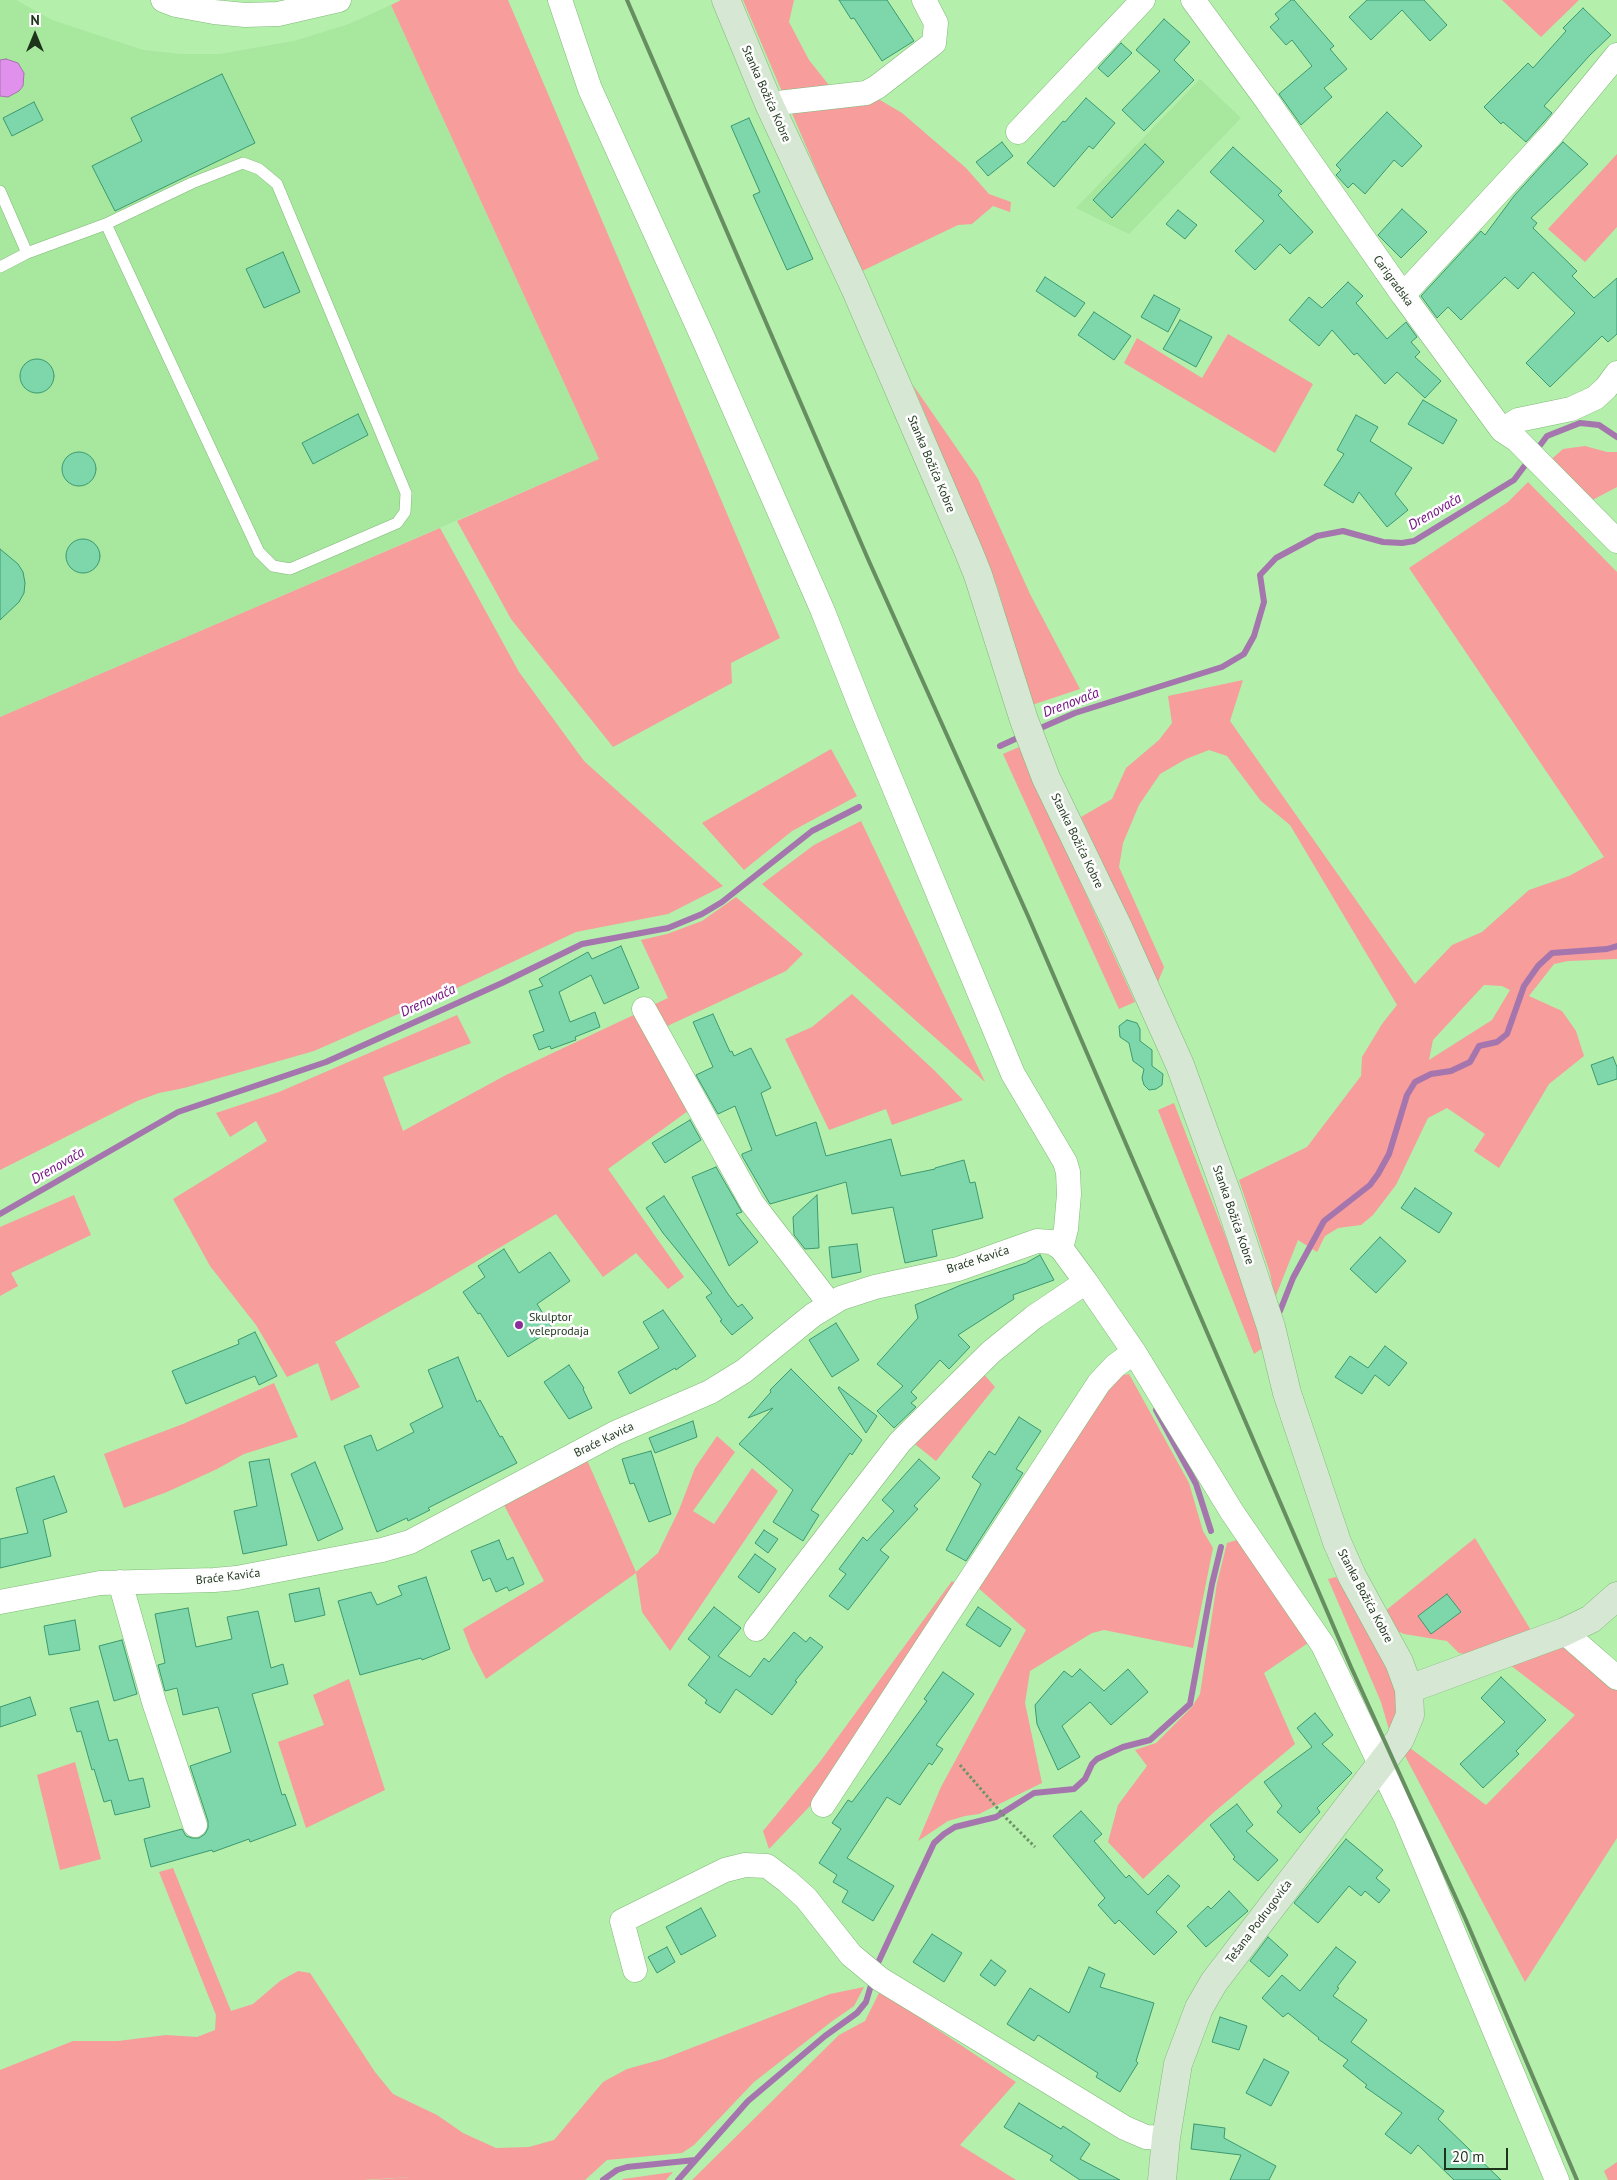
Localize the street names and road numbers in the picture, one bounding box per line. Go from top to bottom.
street label: Stanka Božića Kobre [738,44,794,144]
street label: Carigradska [1370,253,1416,309]
street label: Stanka Božića Kobre [904,413,958,515]
street label: Stanka Božića Kobre [1048,791,1106,891]
street label: Stanka Božića Kobre [1209,1163,1257,1267]
street label: Braće Kavića [945,1243,1011,1277]
street label: Braće Kavića [572,1419,636,1461]
street label: Stanka Božića Kobre [1334,1547,1396,1645]
street label: Braće Kavića [195,1566,261,1588]
street label: Tešana Podrugovića [1223,1877,1295,1967]

